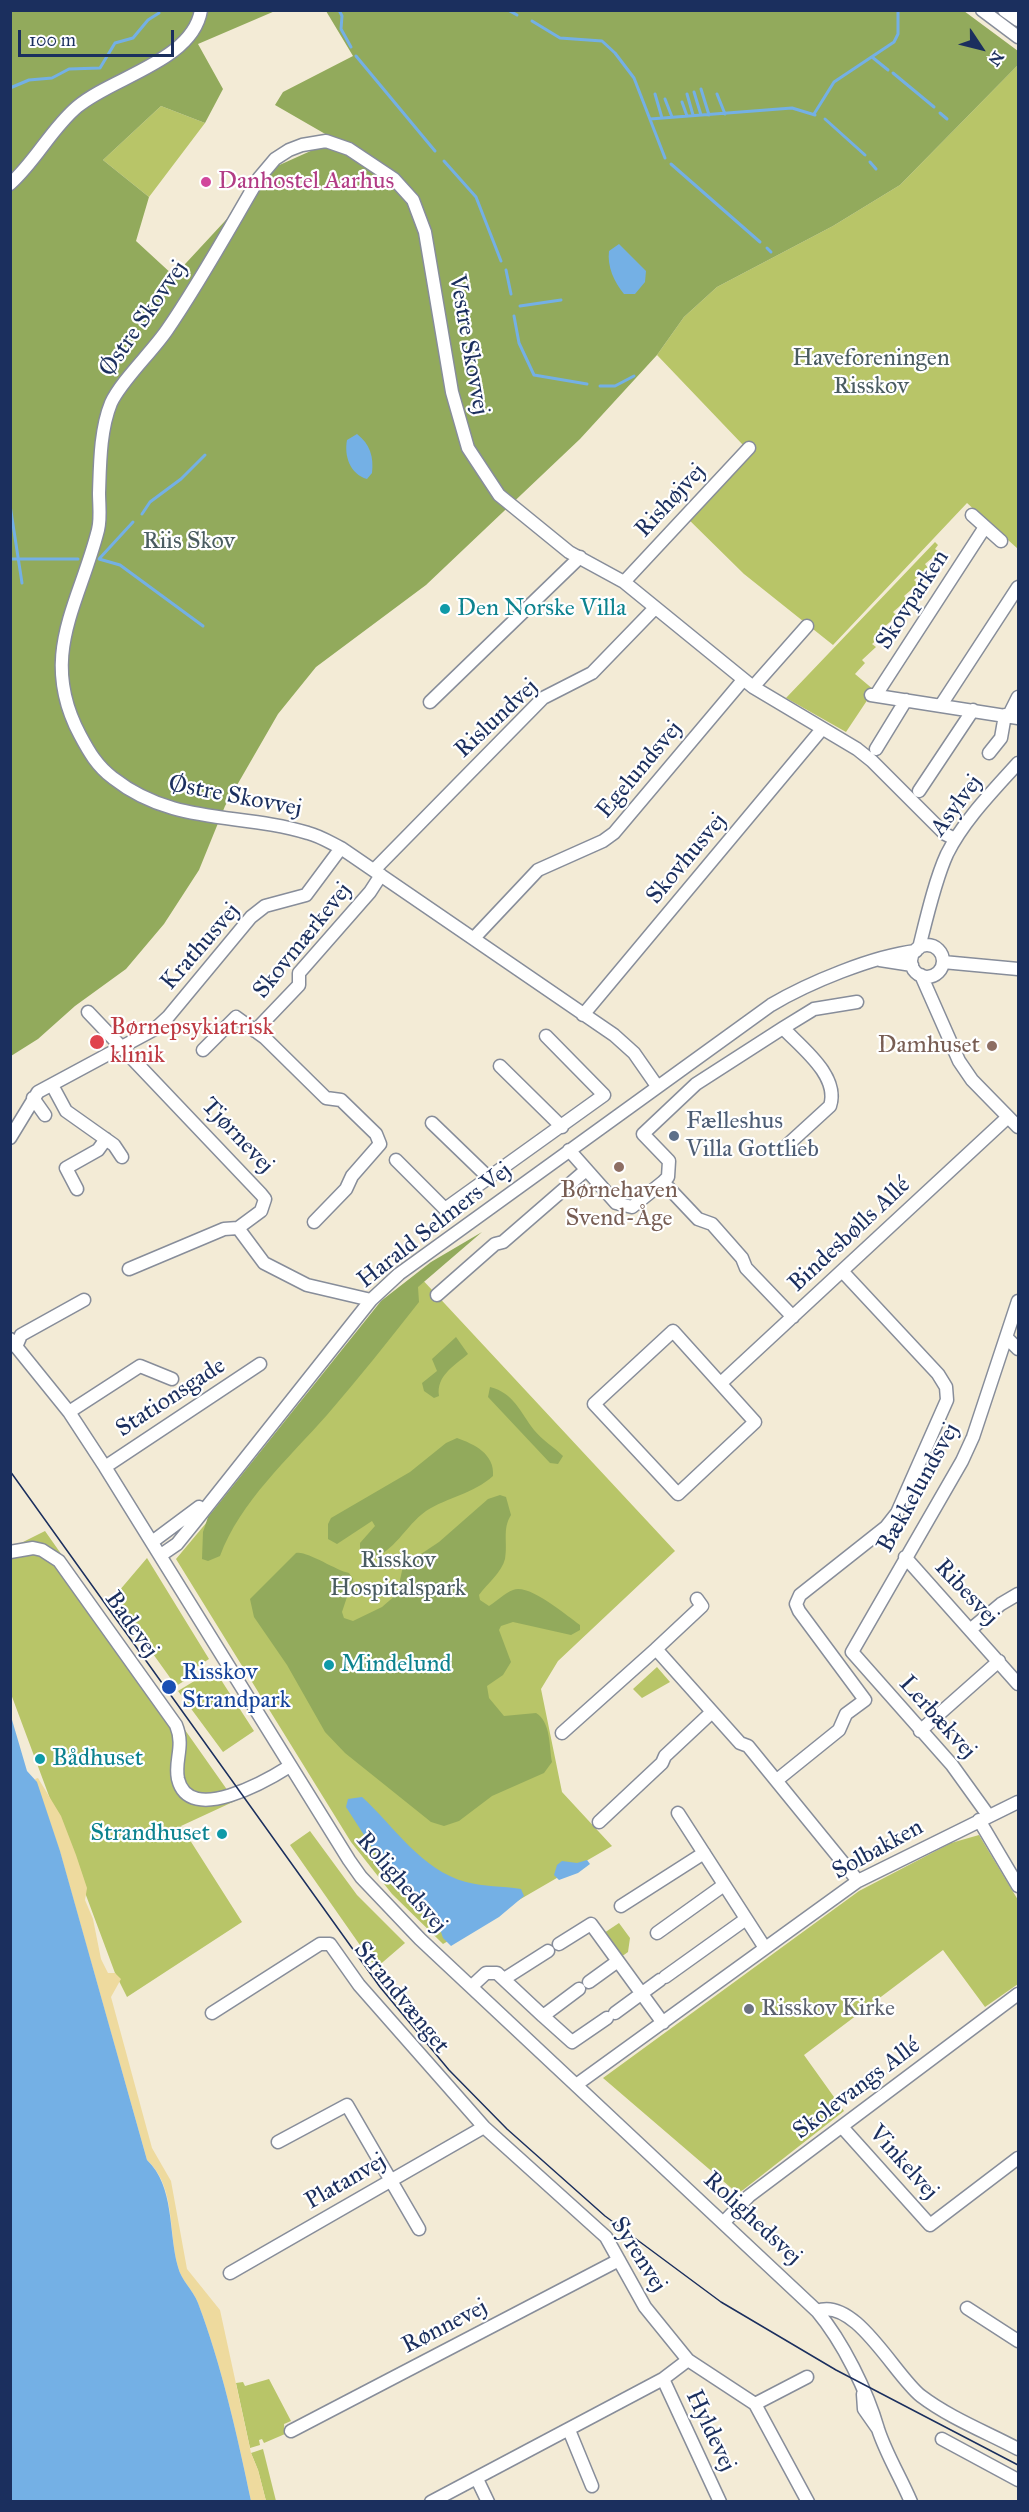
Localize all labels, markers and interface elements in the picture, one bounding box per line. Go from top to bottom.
scale bar [21,18,177,56]
north arrow [951,18,1011,78]
text: 100 m [29,29,76,51]
text: N [984,48,1008,70]
place label: Danhostel Aarhus [218,168,394,196]
marker: Danhostel Aarhus [199,175,213,189]
street label: Østre Skovvej [93,255,195,383]
street label: Vestre Skovvej [442,273,494,417]
park label: Haveforeningen Risskov [792,345,950,401]
street label: Rishøjvej [630,458,712,544]
park label: Riis Skov [143,528,235,556]
street label: Skovparken [870,545,956,655]
place label: Den Norske Villa [457,595,626,623]
marker: Den Norske Villa [438,602,452,616]
street label: Rislundvej [449,673,545,765]
street label: Egelundsvej [591,715,689,825]
street label: Østre Skovvej [166,770,304,824]
street label: Asylvej [925,770,989,842]
street label: Skovhusvej [641,808,733,910]
street label: Skovmærkevej [248,877,358,1005]
street label: Krathusvej [155,897,247,997]
place label: Børnepsykiatrisk klinik [110,1014,274,1070]
place label: Damhuset [878,1032,980,1060]
marker: Børnepsykiatrisk klinik [88,1033,106,1051]
marker: Damhuset [985,1039,999,1053]
street label: Tjørnevej [195,1092,279,1180]
place label: Fælleshus Villa Gottlieb [686,1108,819,1164]
marker: Fælleshus Villa Gottlieb [667,1129,681,1143]
street label: Harald Selmers Vej [352,1157,518,1295]
marker: Børnehaven Svend-Åge [612,1160,626,1174]
street label: Bindesbølls Allé [783,1171,917,1299]
place label: Børnehaven Svend-Åge [560,1177,678,1233]
street label: Stationsgade [111,1352,231,1444]
street label: Bækkelundsvej [872,1418,966,1558]
park label: Risskov Hospitalspark [330,1547,466,1603]
street label: Ribesvej [928,1554,1004,1632]
street label: Badevej [98,1586,164,1664]
place label: Mindelund [341,1651,452,1679]
marker: Mindelund [322,1658,336,1672]
place label: Risskov Strandpark [182,1659,291,1715]
street label: Lerbækvej [892,1670,982,1766]
marker: Risskov Strandpark [160,1678,178,1696]
place label: Bådhuset [52,1745,143,1773]
marker: Bådhuset [33,1752,47,1766]
street label: Solbakken [828,1813,928,1887]
place label: Strandhuset [90,1820,210,1848]
marker: Strandhuset [215,1827,229,1841]
street label: Rolighedsvej [349,1827,453,1939]
street label: Strandvænget [347,1936,455,2060]
place label: Risskov Kirke [761,1995,895,2023]
marker: Risskov Kirke [742,2002,756,2016]
street label: Skolevangs Allé [788,2032,926,2146]
street label: Vinkelvej [862,2120,944,2206]
street label: Platanvej [300,2147,392,2217]
street label: Rolighedsvej [697,2166,807,2272]
street label: Syrenvej [604,2212,672,2298]
street label: Rønnevej [398,2293,492,2361]
street label: Hyldevej [679,2386,741,2476]

